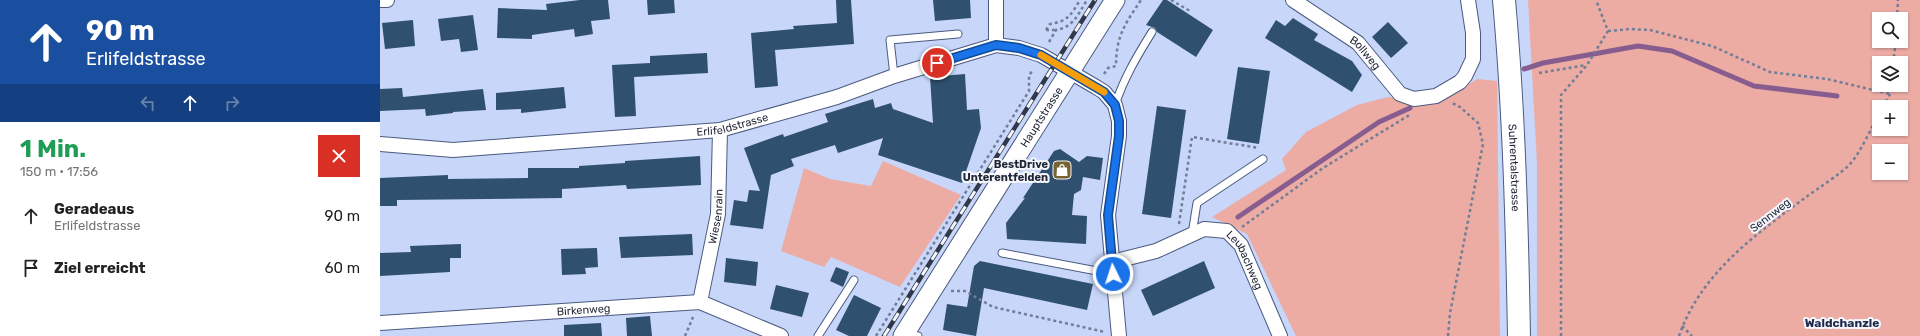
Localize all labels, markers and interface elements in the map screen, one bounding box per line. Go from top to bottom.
map controls [1872,12,1908,180]
button: search [1872,12,1908,48]
text: 90 m [86,14,155,47]
icon: ahead [20,16,72,68]
street label: Bollweg [1347,33,1383,72]
pin [920,46,954,80]
text: Erlifeldstrasse [86,48,206,70]
icon: arrive [926,52,948,74]
button: layers [1872,56,1908,92]
street label: Hauptstrasse [1018,85,1066,150]
icon: left [137,92,159,114]
icon: ahead [179,92,201,114]
icon: right [221,92,243,114]
button: + [1872,100,1908,136]
street label: Erlifeldstrasse [696,111,770,139]
street label: Suhrentalstrasse [1506,124,1522,212]
text: 1 Min. [20,135,86,163]
button: close [318,135,360,177]
button: − [1872,144,1908,180]
place label: BestDrive Unterentfelden [963,158,1048,184]
shop icon: BestDrive Unterentfelden [1051,159,1073,181]
text: 150 m · 17:56 [20,164,98,179]
street label: Wiesenrain [706,189,726,245]
street label: Sennweg [1748,196,1793,235]
text: Geradeaus [54,200,134,218]
icon: ahead [20,205,42,227]
text: 90 m [325,207,360,225]
text: Erlifeldstrasse [54,218,140,233]
street label: Leubachweg [1223,228,1265,292]
position arrow [1092,253,1134,295]
icon: arrive [20,257,42,279]
text: Ziel erreicht [54,259,146,277]
text: 60 m [324,259,360,277]
street label: Birkenweg [556,302,611,318]
district label: Waldchanzle [1805,316,1879,330]

